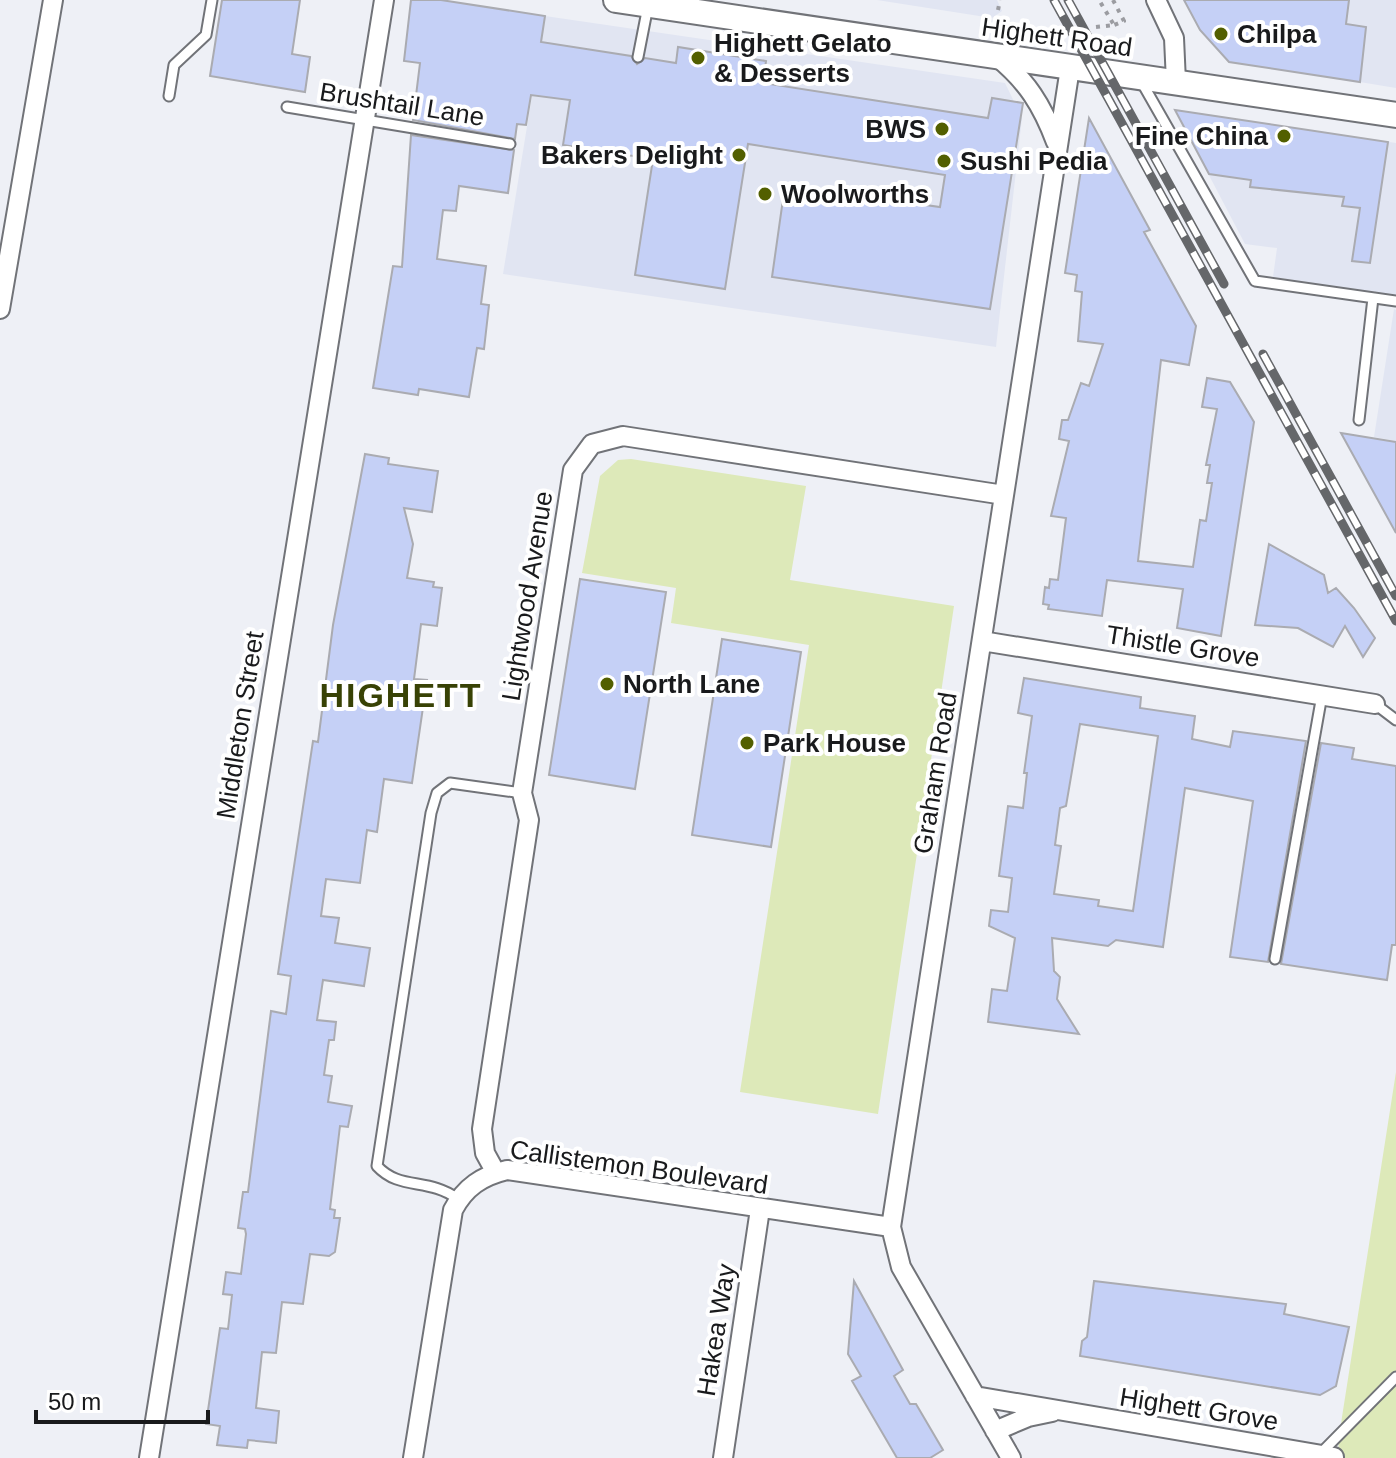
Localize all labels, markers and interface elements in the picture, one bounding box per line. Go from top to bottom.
street label: Highett Road [980,12,1134,62]
place label: Chilpa [1237,19,1317,49]
marker: Chilpa [1212,25,1230,43]
place label: Highett Gelato & Desserts [714,28,892,88]
marker: Highett Gelato & Desserts [689,49,707,67]
street label: Brushtail Lane [318,76,486,132]
place label: BWS [865,114,926,144]
marker: BWS [933,120,951,138]
place label: Fine China [1135,121,1269,151]
marker: Fine China [1275,127,1293,145]
place label: Bakers Delight [541,140,723,170]
marker: Bakers Delight [730,146,748,164]
place label: Sushi Pedia [960,146,1108,176]
marker: Sushi Pedia [935,152,953,170]
place label: Woolworths [781,179,929,209]
marker: Woolworths [756,185,774,203]
street label: Lightwood Avenue [496,489,558,703]
street label: Thistle Grove [1104,619,1262,673]
street label: Middleton Street [210,628,270,821]
place label: North Lane [623,669,760,699]
marker: North Lane [598,675,616,693]
district label: HIGHETT [319,676,483,714]
street label: Graham Road [907,690,963,856]
place label: Park House [763,728,906,758]
marker: Park House [738,734,756,752]
street label: Callistemon Boulevard [508,1134,770,1200]
street label: Hakea Way [691,1262,741,1398]
scale bar [36,1374,208,1424]
street label: Highett Grove [1117,1382,1281,1436]
text: 50 m [48,1388,101,1415]

